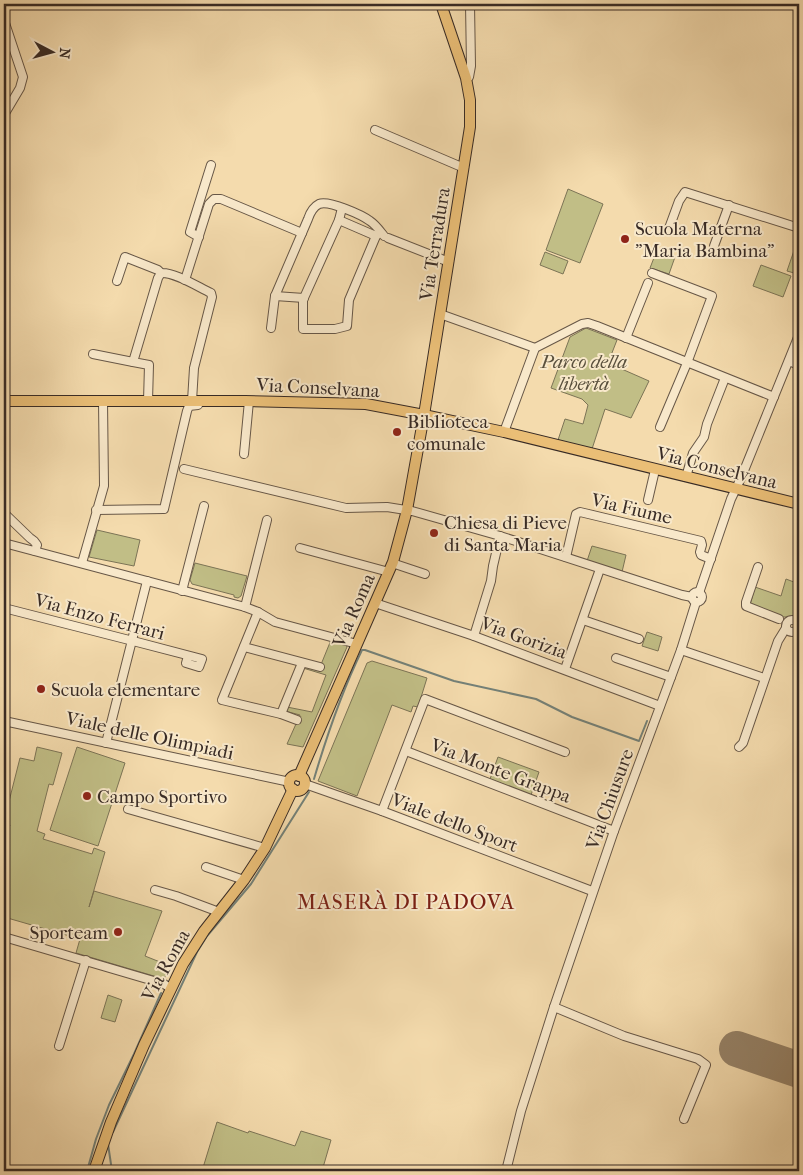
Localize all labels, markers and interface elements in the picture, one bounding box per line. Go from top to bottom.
north arrow [28,28,78,78]
text: N [55,47,73,60]
street label: Via Terradura [415,186,455,303]
place label: Scuola Materna "Maria Bambina" [635,218,775,262]
marker: Scuola Materna "Maria Bambina" [619,233,631,245]
park label: Parco della libertà [540,351,627,395]
street label: Via Conselvana [255,374,380,402]
place label: Biblioteca comunale [407,411,488,455]
marker: Biblioteca comunale [391,426,403,438]
street label: Via Conselvana [653,442,779,494]
street label: Via Fiume [588,489,674,529]
place label: Chiesa di Pieve di Santa Maria [444,512,567,556]
marker: Chiesa di Pieve di Santa Maria [428,527,440,539]
street label: Via Roma [328,570,380,652]
street label: Via Enzo Ferrari [31,589,168,645]
street label: Via Gorizia [477,612,570,664]
place label: Scuola elementare [51,679,200,701]
marker: Scuola elementare [35,683,47,695]
street label: Viale delle Olimpiadi [63,707,236,765]
street label: Via Monte Grappa [427,734,574,808]
street label: Via Chiusure [581,746,638,854]
place label: Campo Sportivo [97,786,227,808]
street label: Viale dello Sport [387,788,521,857]
marker: Campo Sportivo [81,790,93,802]
district label: MASERÀ DI PADOVA [297,890,515,914]
place label: Sporteam [29,922,108,944]
marker: Sporteam [112,926,124,938]
street label: Via Roma [137,926,195,1006]

